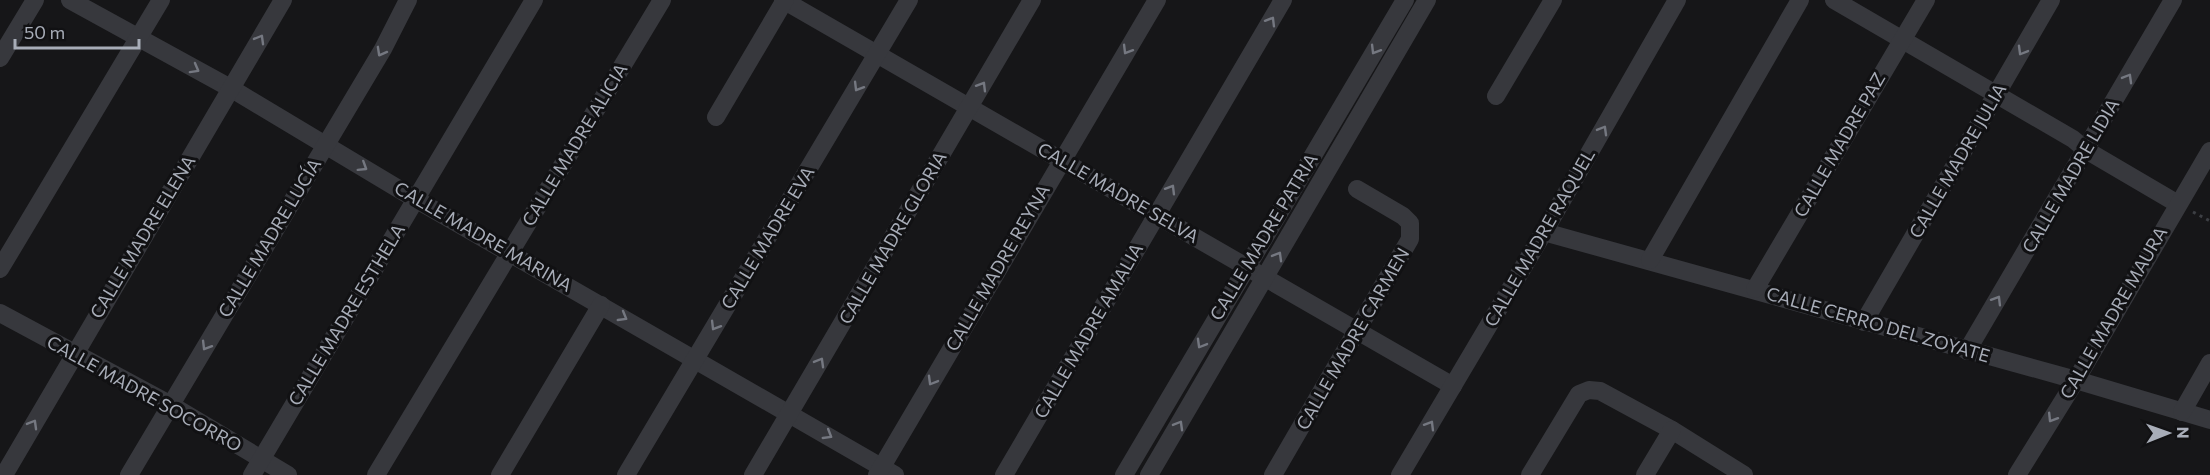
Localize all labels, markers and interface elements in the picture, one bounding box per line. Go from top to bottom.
scale bar [15,12,140,50]
one-way arrow [1263,17,1275,27]
text: 50 m [24,21,65,43]
one-way arrow [253,35,264,46]
one-way arrow [1123,44,1135,54]
one-way arrow [1371,44,1383,54]
one-way arrow [2017,45,2029,55]
one-way arrow [377,46,388,56]
street label: CALLE MADRE ALICIA [517,59,632,230]
one-way arrow [189,62,199,73]
street label: CALLE MADRE PAZ [1789,68,1890,221]
one-way arrow [2121,74,2132,84]
street label: CALLE MADRE JULIA [1904,79,2010,242]
one-way arrow [854,81,865,91]
one-way arrow [975,82,987,92]
street label: CALLE MADRE LIDIA [2017,94,2123,257]
one-way arrow [1596,125,1607,136]
street label: CALLE MADRE SELVA [1034,137,1203,247]
street label: CALLE MADRE RAQUEL [1479,145,1599,330]
street label: CALLE MADRE GLORIA [834,147,951,328]
street label: CALLE MADRE PATRIA [1205,149,1322,324]
street label: CALLE MADRE ELENA [85,151,200,322]
street label: CALLE MADRE LUCÍA [213,154,325,321]
one-way arrow [357,159,367,171]
street label: CALLE MADRE EVA [716,162,818,313]
street label: CALLE MADRE MARINA [391,176,576,296]
street label: CALLE MADRE REYNA [940,180,1054,355]
one-way arrow [1164,185,1176,195]
street label: CALLE MADRE ESTHELA [283,220,409,409]
street label: CALLE MADRE MAURA [2055,222,2171,403]
street label: CALLE MADRE AMALIA [1029,239,1147,422]
street label: CALLE MADRE CARMEN [1291,243,1413,434]
one-way arrow [1270,252,1282,262]
street label: CALLE CERRO DEL ZOYATE [1764,282,1992,366]
one-way arrow [1990,296,2002,306]
one-way arrow [617,310,627,322]
one-way arrow [710,320,722,330]
street label: CALLE MADRE SOCORRO [43,330,246,456]
one-way arrow [1196,338,1208,348]
one-way arrow [202,340,214,350]
one-way arrow [812,358,824,368]
one-way arrow [928,375,940,385]
north arrow [2138,403,2198,463]
one-way arrow [2048,412,2060,422]
one-way arrow [26,420,37,430]
one-way arrow [1172,421,1183,431]
one-way arrow [1423,421,1435,431]
text: N [2174,427,2193,439]
one-way arrow [822,428,832,440]

